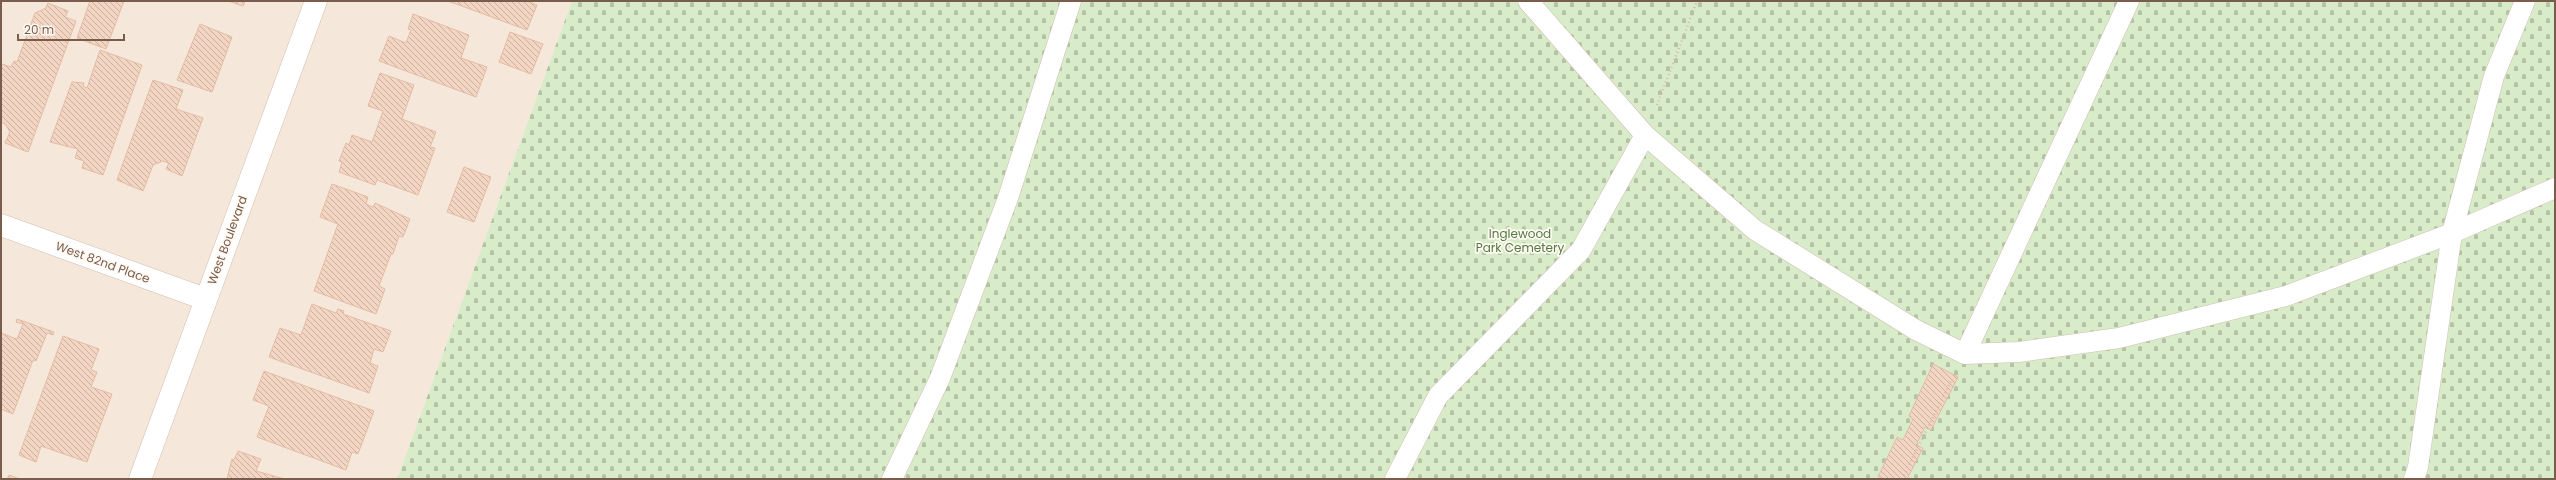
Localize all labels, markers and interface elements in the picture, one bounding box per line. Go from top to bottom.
scale bar [18,16,124,42]
text: 20 m [24,21,54,38]
street label: West Boulevard [203,193,251,287]
park label: Inglewood Park Cemetery [1476,225,1564,256]
street label: West 82nd Place [53,237,153,287]

